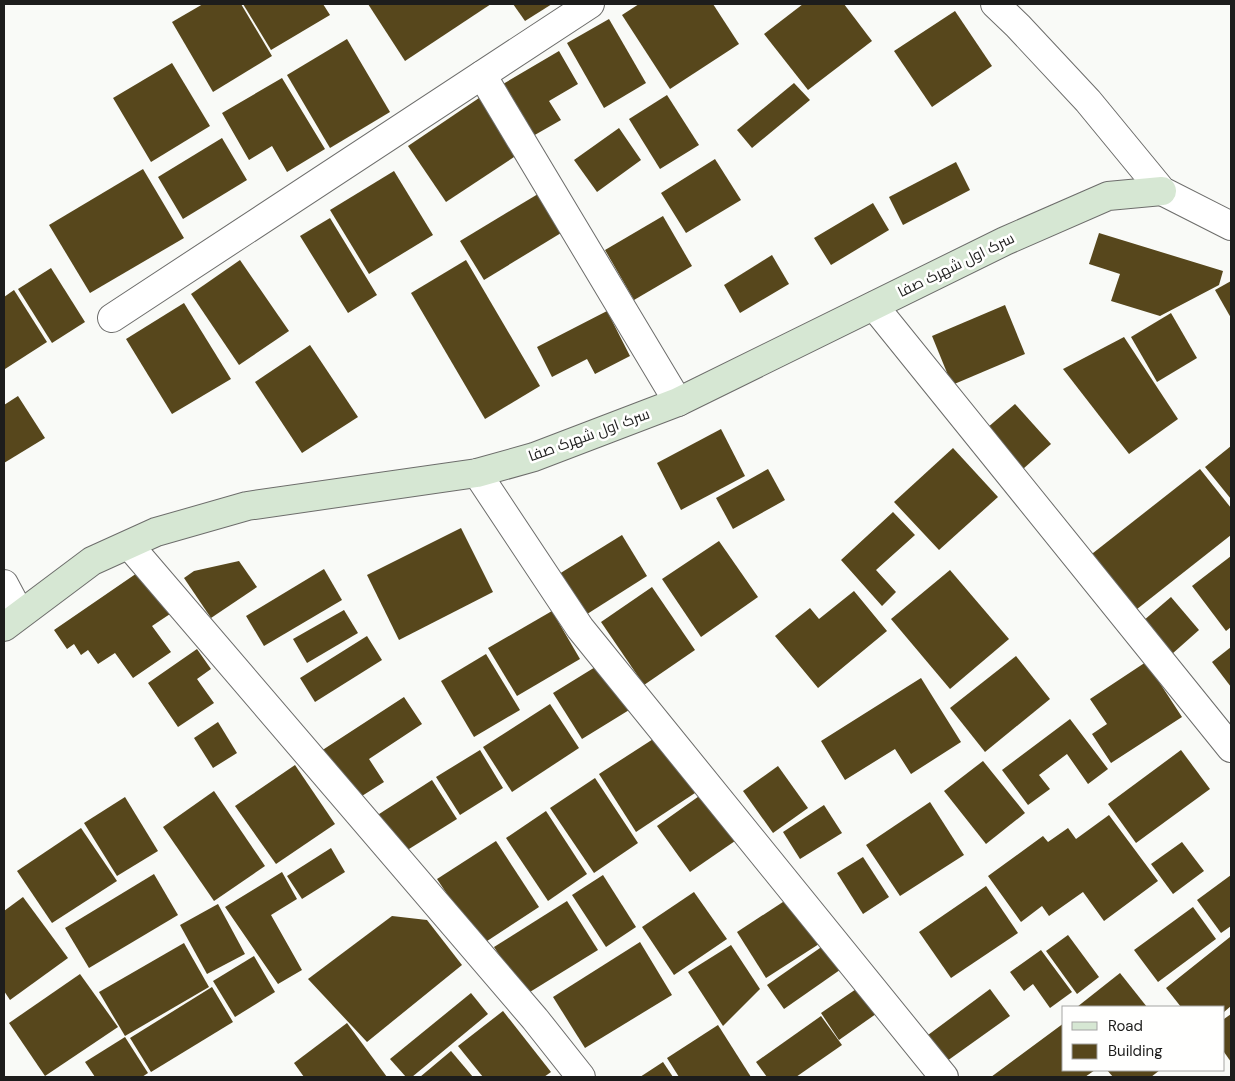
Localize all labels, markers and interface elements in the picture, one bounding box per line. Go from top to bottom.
street label: سرک اول شهرک صفا [894,228,1018,302]
street label: سرک اول شهرک صفا [526,404,652,466]
legend [1062,1006,1225,1071]
text: Road [1108,1016,1143,1036]
text: Building [1108,1041,1163,1061]

